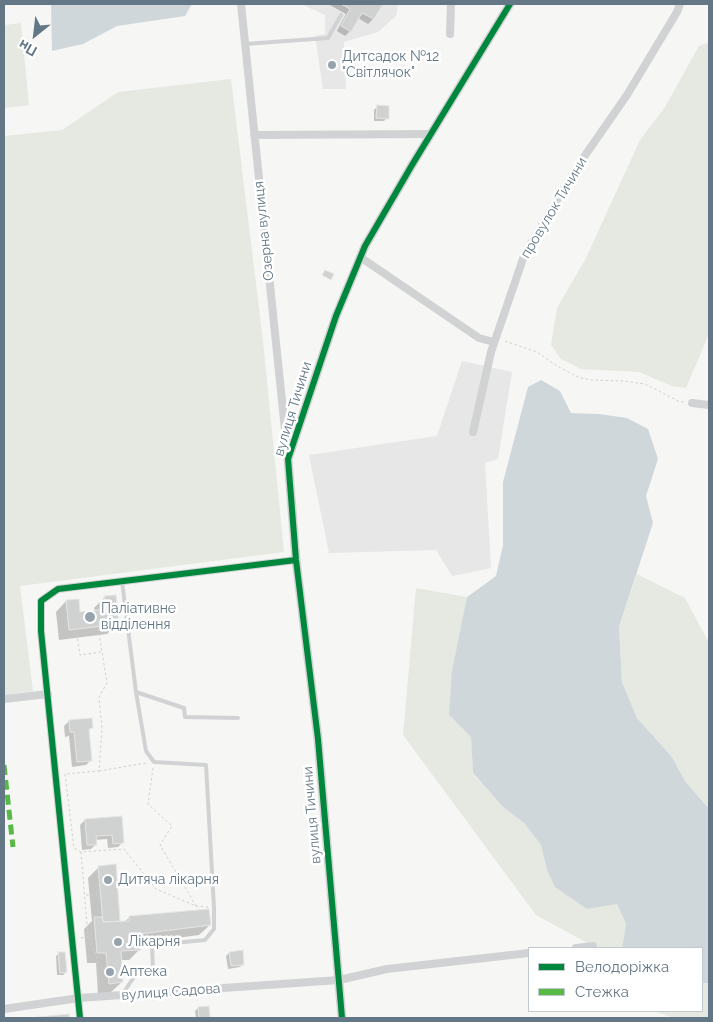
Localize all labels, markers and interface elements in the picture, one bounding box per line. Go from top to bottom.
north arrow [10,10,60,60]
text: Пн [16,37,40,60]
place label: Дитсадок №12 "Світлячок" [342,49,439,82]
marker: Дитсадок №12 "Світлячок" [326,59,338,71]
street label: провулок Тичини [517,154,591,262]
street label: Озерна вулиця [250,180,278,282]
street label: вулиця Тичини [271,360,315,458]
place label: Паліативне відділення [101,601,176,634]
marker: Паліативне відділення [83,610,97,624]
street label: вулиця Тичини [299,765,325,865]
place label: Дитяча лікарня [118,872,219,888]
marker: Дитяча лікарня [102,874,114,886]
place label: Лікарня [128,934,180,950]
marker: Лікарня [112,936,124,948]
legend [528,947,703,1012]
text: Велодоріжка [575,958,669,976]
place label: Аптека [120,964,167,980]
marker: Аптека [104,966,116,978]
street label: вулиця Садова [121,980,221,1004]
text: Стежка [575,983,629,1001]

